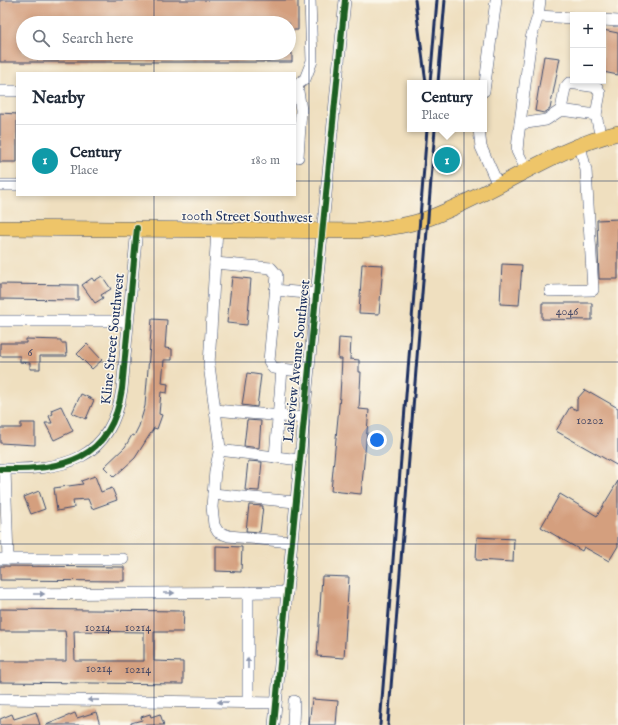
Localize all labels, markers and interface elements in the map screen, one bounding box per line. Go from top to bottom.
map controls [570,12,606,84]
button: + [570,12,606,48]
search box [16,16,296,60]
icon: search [30,27,52,49]
text: Search here [62,29,133,48]
button: − [570,48,606,84]
popup [407,80,487,132]
text: Nearby [32,88,85,109]
text: Century [421,88,473,107]
text: Place [421,107,450,124]
text: Century [70,143,121,162]
pin: 1 [434,145,460,175]
text: 1 [43,152,47,169]
text: 180 m [251,152,280,169]
text: Place [70,162,98,179]
street label: 100th Street Southwest [181,207,313,227]
street label: Kline Street Southwest [97,272,129,405]
street label: Lakeview Avenue Southwest [280,279,315,443]
house number: 4046 [556,304,579,319]
house number: 6 [27,345,33,360]
house number: 10202 [576,413,604,428]
your location [367,430,387,450]
one-way arrow [163,590,176,596]
one-way arrow [33,591,46,597]
house number: 10214 [85,620,111,635]
house number: 10214 [125,620,151,635]
one-way arrow [245,656,251,669]
house number: 10214 [86,661,112,676]
house number: 10214 [125,662,151,677]
one-way arrow [86,697,99,703]
one-way arrow [216,699,229,705]

